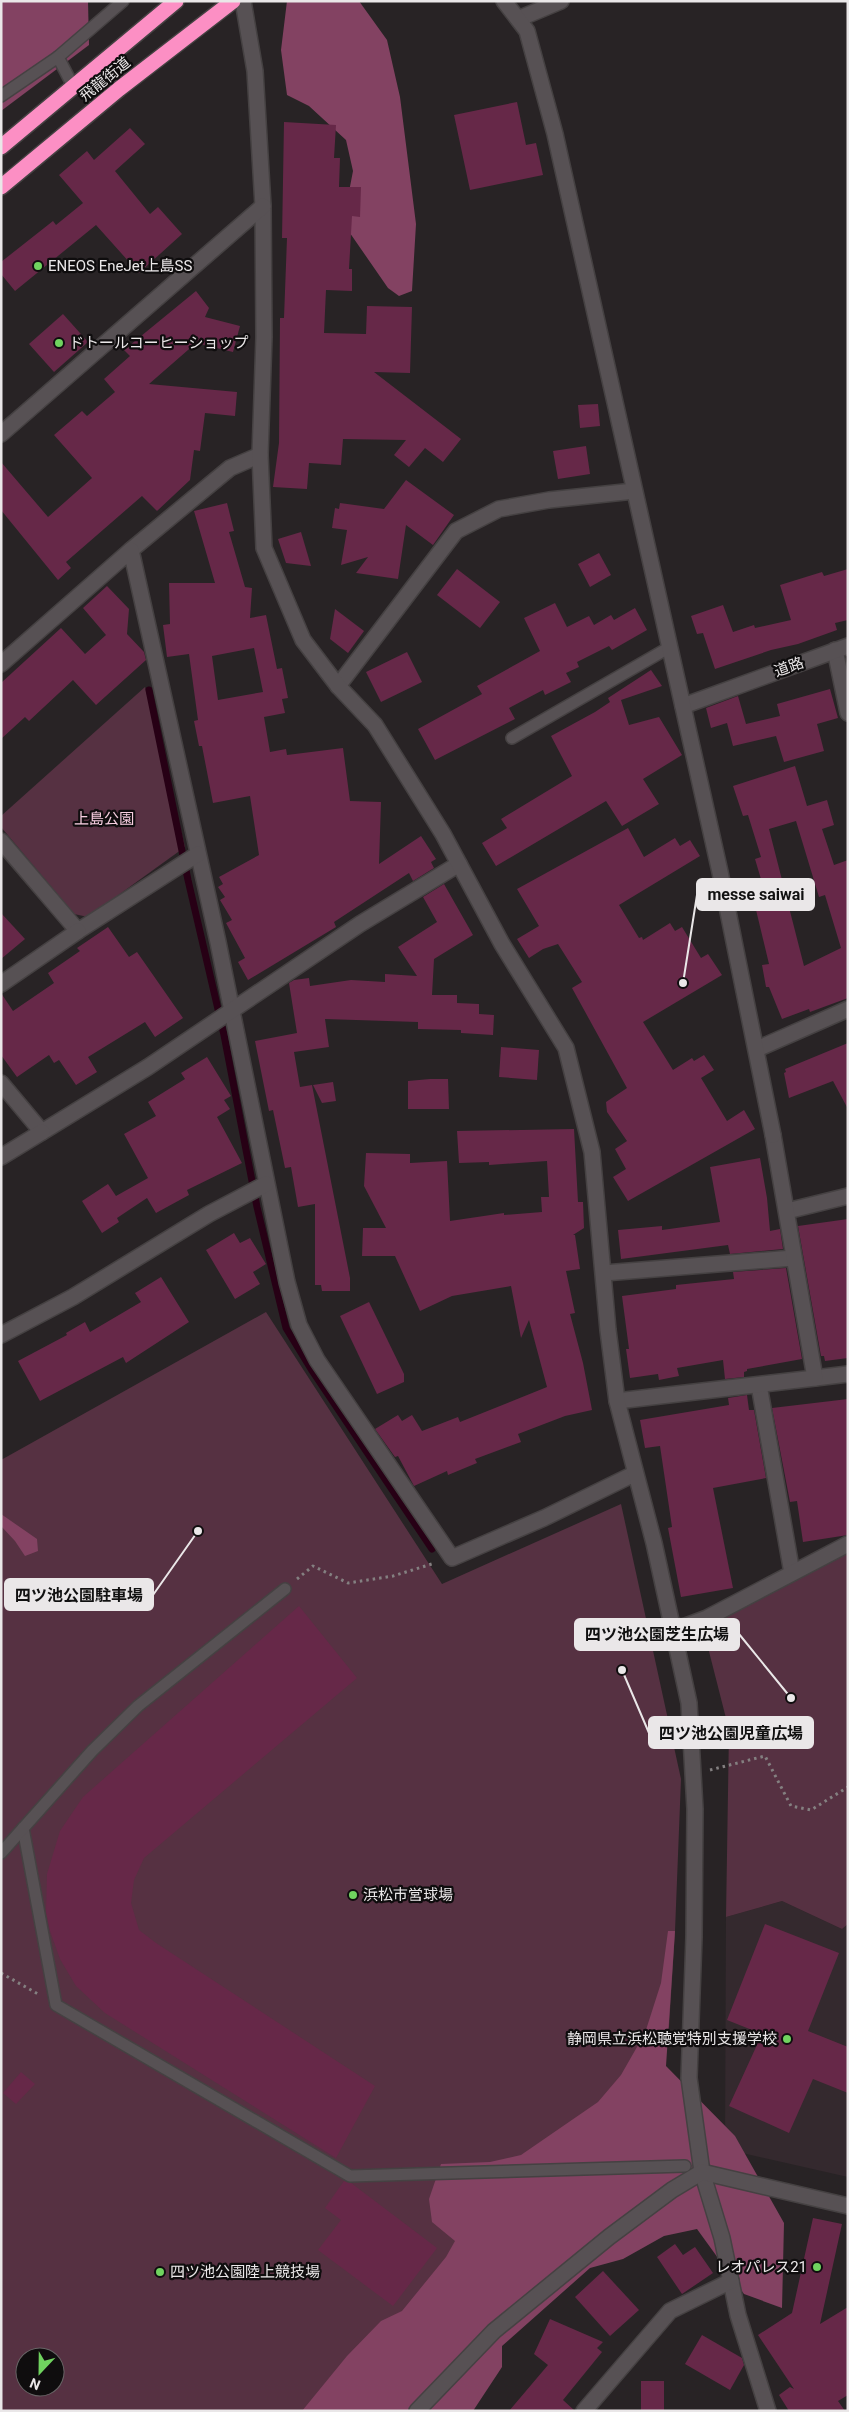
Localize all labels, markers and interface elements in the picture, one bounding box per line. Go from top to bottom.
street label: 飛龍街道 [76,53,134,105]
place label: ENEOS EneJet上島SS [48,257,193,275]
marker: ENEOS EneJet上島SS [32,260,44,272]
place label: ドトールコーヒーショップ [69,334,248,352]
marker: ドトールコーヒーショップ [53,337,65,349]
street label: 道路 [772,653,806,681]
park label: 上島公園 [74,810,134,828]
callout: messe saiwai [697,879,814,910]
text: messe saiwai [707,885,805,904]
callout: 四ツ池公園駐車場 [5,1579,153,1610]
text: 四ツ池公園駐車場 [15,1586,143,1605]
callout: 四ツ池公園芝生広場 [575,1619,739,1650]
text: 四ツ池公園芝生広場 [585,1625,729,1644]
callout: 四ツ池公園児童広場 [649,1717,813,1748]
text: 四ツ池公園児童広場 [659,1724,803,1743]
place label: 浜松市営球場 [363,1886,453,1904]
marker: 浜松市営球場 [347,1889,359,1901]
place label: 静岡県立浜松聴覚特別支援学校 [567,2030,777,2048]
marker: 静岡県立浜松聴覚特別支援学校 [781,2033,793,2045]
place label: レオパレス21 [715,2258,807,2276]
marker: レオパレス21 [811,2261,823,2273]
place label: 四ツ池公園陸上競技場 [170,2263,320,2281]
marker: 四ツ池公園陸上競技場 [154,2266,166,2278]
north arrow [15,2347,65,2397]
text: N [28,2375,43,2393]

